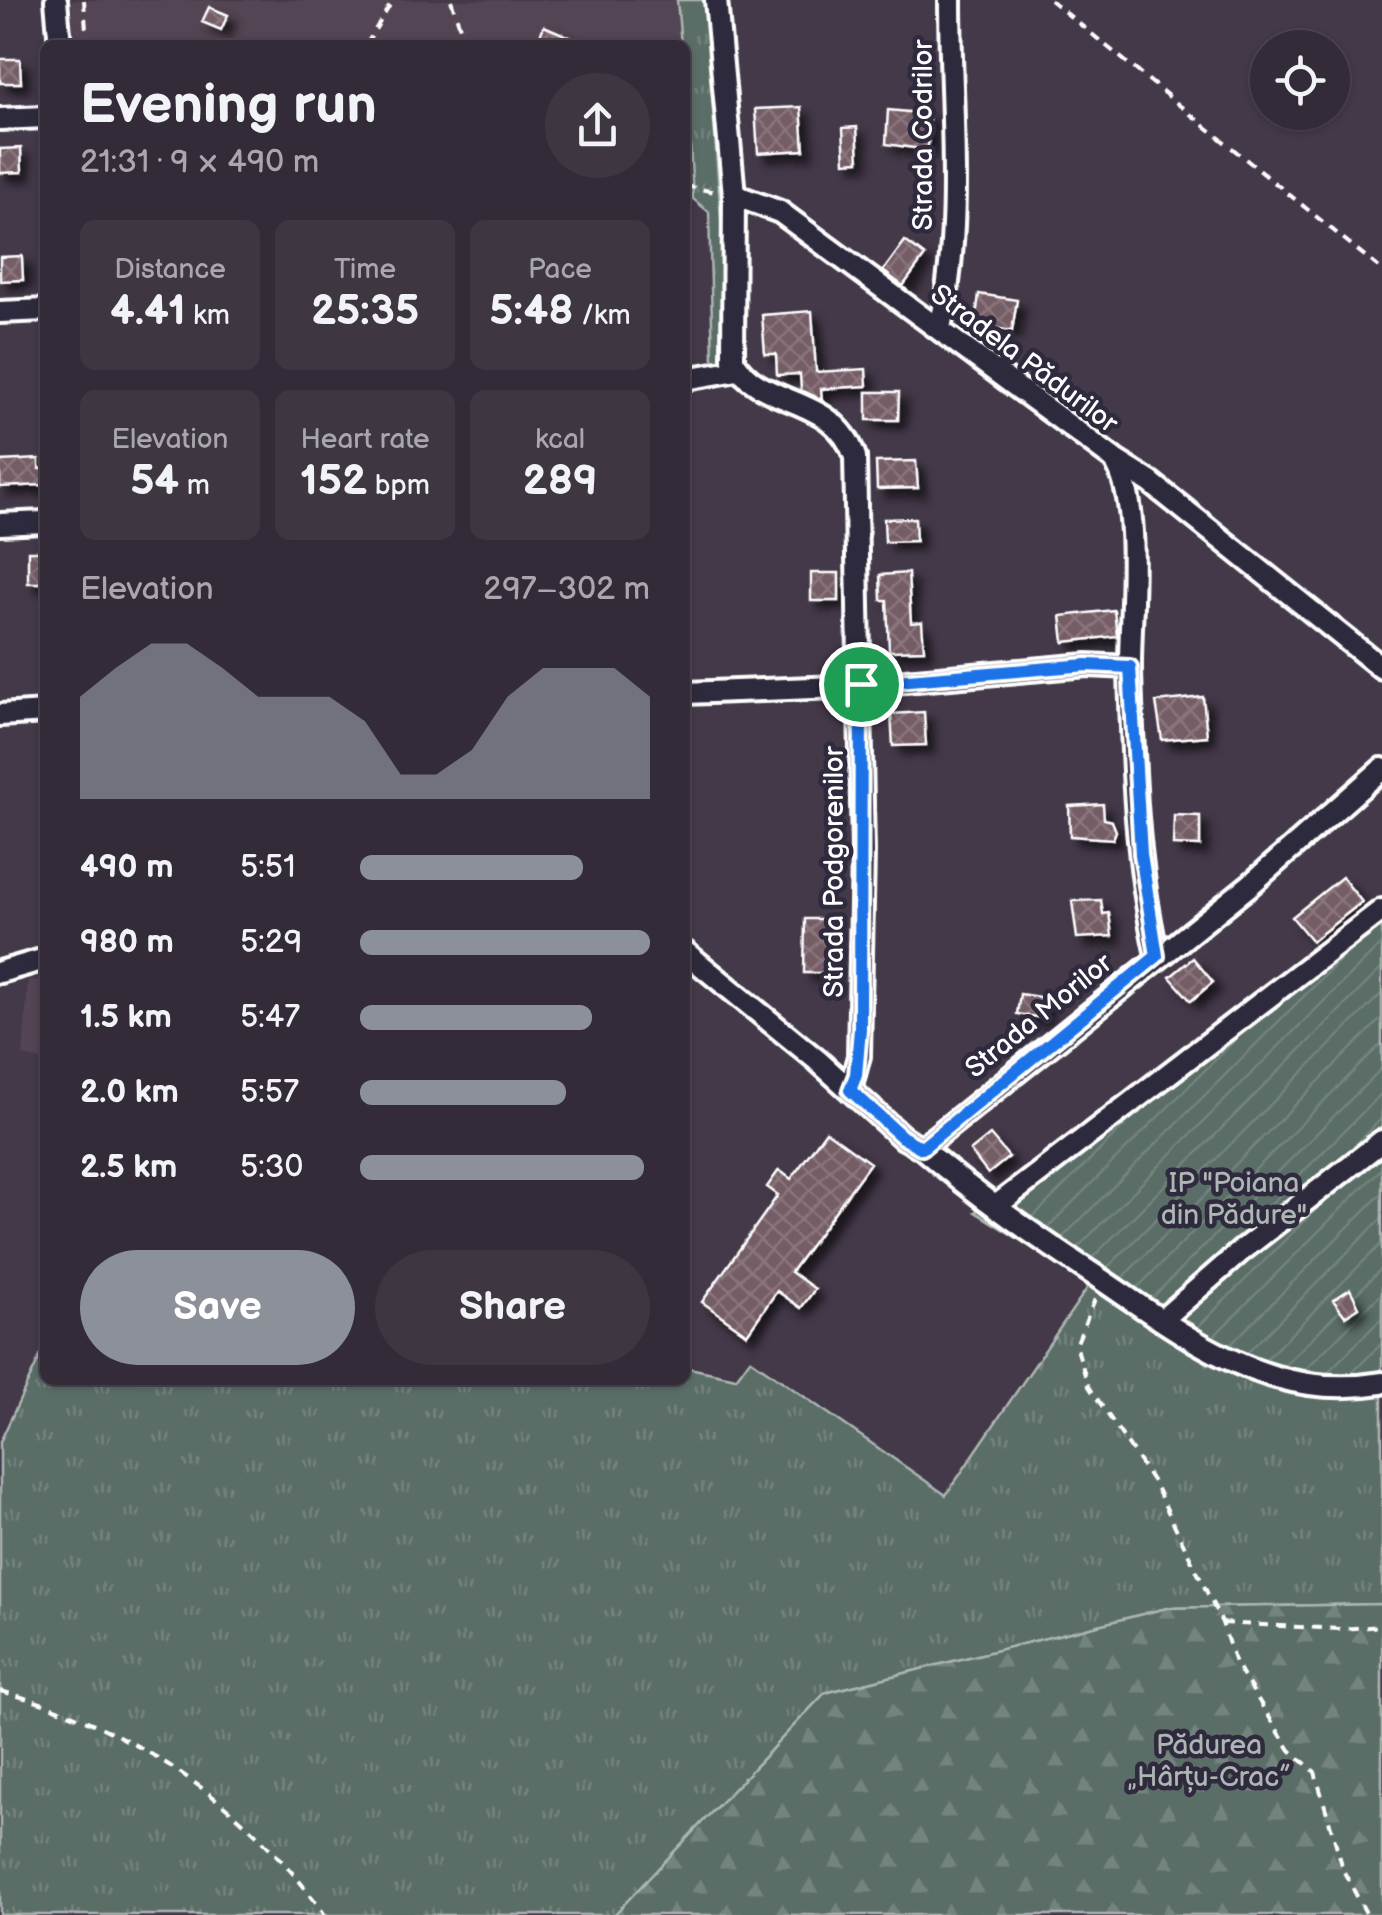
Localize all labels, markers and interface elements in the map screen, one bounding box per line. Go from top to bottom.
map controls [1250,30,1350,130]
button: locate [1250,30,1350,130]
street label: Strada Codrilor [907,39,940,230]
text: Evening run [80,72,377,139]
button: share [545,73,650,178]
text: 21:31 · 9 × 490 m [80,143,319,182]
text: Distance [114,253,226,286]
text: Time [334,253,396,286]
text: Pace [528,253,592,286]
street label: Stradela Pădurilor [924,278,1125,441]
text: 4.41 [110,286,186,337]
text: 25:35 [311,286,419,337]
text: 5:48 [489,286,574,337]
text: km [186,299,230,332]
text: /km [574,299,631,332]
text: Elevation [112,423,228,456]
text: Heart rate [300,423,430,456]
text: kcal [535,423,585,456]
text: 54 [130,456,179,507]
text: 152 [300,456,367,507]
text: 289 [522,456,598,507]
text: m [179,469,210,502]
text: bpm [367,469,430,502]
text: Elevation [80,570,213,609]
text: 297–302 m [483,570,650,609]
pin [819,642,904,727]
icon: arrive [834,657,889,712]
street label: Strada Podgorenilor [818,745,851,998]
text: 490 m [80,848,173,887]
text: 5:51 [240,848,296,887]
text: 980 m [80,923,174,962]
text: 5:29 [240,923,302,962]
street label: Strada Morilor [959,946,1120,1085]
text: 1.5 km [80,998,172,1037]
text: 5:47 [240,998,300,1037]
text: 2.0 km [80,1073,179,1112]
text: 5:57 [240,1073,299,1112]
text: 2.5 km [80,1148,177,1187]
text: 5:30 [240,1148,303,1187]
park label: IP "Poiana din Pădure" [1161,1167,1307,1232]
button: Save [80,1250,355,1365]
button: Share [375,1250,650,1365]
park label: Pădurea „Hârțu-Crac” [1127,1729,1291,1794]

